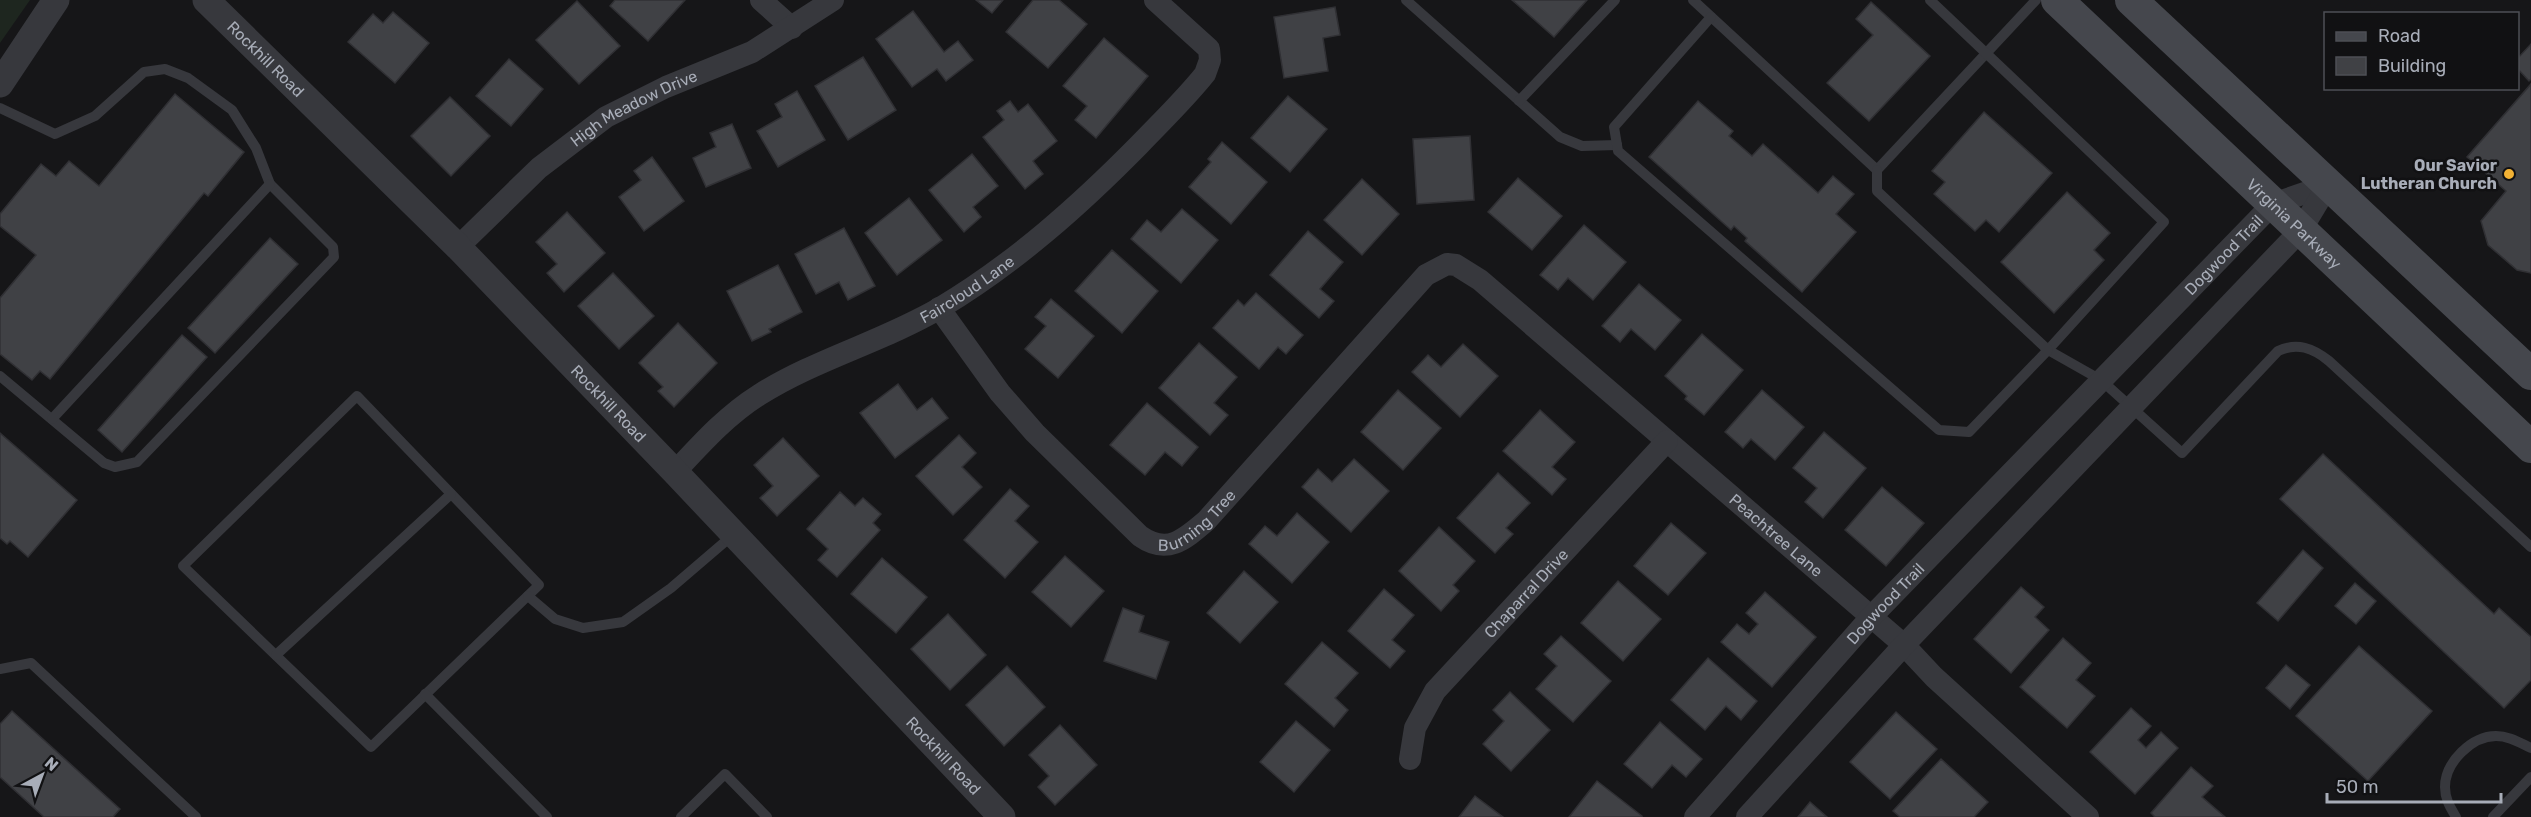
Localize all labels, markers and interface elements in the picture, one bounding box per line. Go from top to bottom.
legend [2324,12,2519,90]
street label: Rockhill Road [223,17,308,101]
text: Road [2378,25,2421,47]
text: Building [2378,55,2446,77]
street label: High Meadow Drive [567,66,700,151]
place label: Our Savior Lutheran Church [2361,156,2498,193]
marker: Our Savior Lutheran Church [2502,167,2516,181]
street label: Virginia Parkway [2242,175,2345,273]
street label: Dogwood Trail [2181,211,2267,299]
street label: Faircloud Lane [917,252,1018,327]
street label: Rockhill Road [567,361,650,446]
street label: Burning Tree [1158,486,1240,555]
street label: Peachtree Lane [1725,490,1826,581]
street label: Chaparral Drive [1480,545,1572,642]
street label: Dogwood Trail [1843,559,1928,648]
street label: Rockhill Road [902,713,985,799]
north arrow [12,745,72,805]
text: N [41,753,62,775]
scale bar [2327,766,2501,804]
text: 50 m [2336,776,2379,798]

